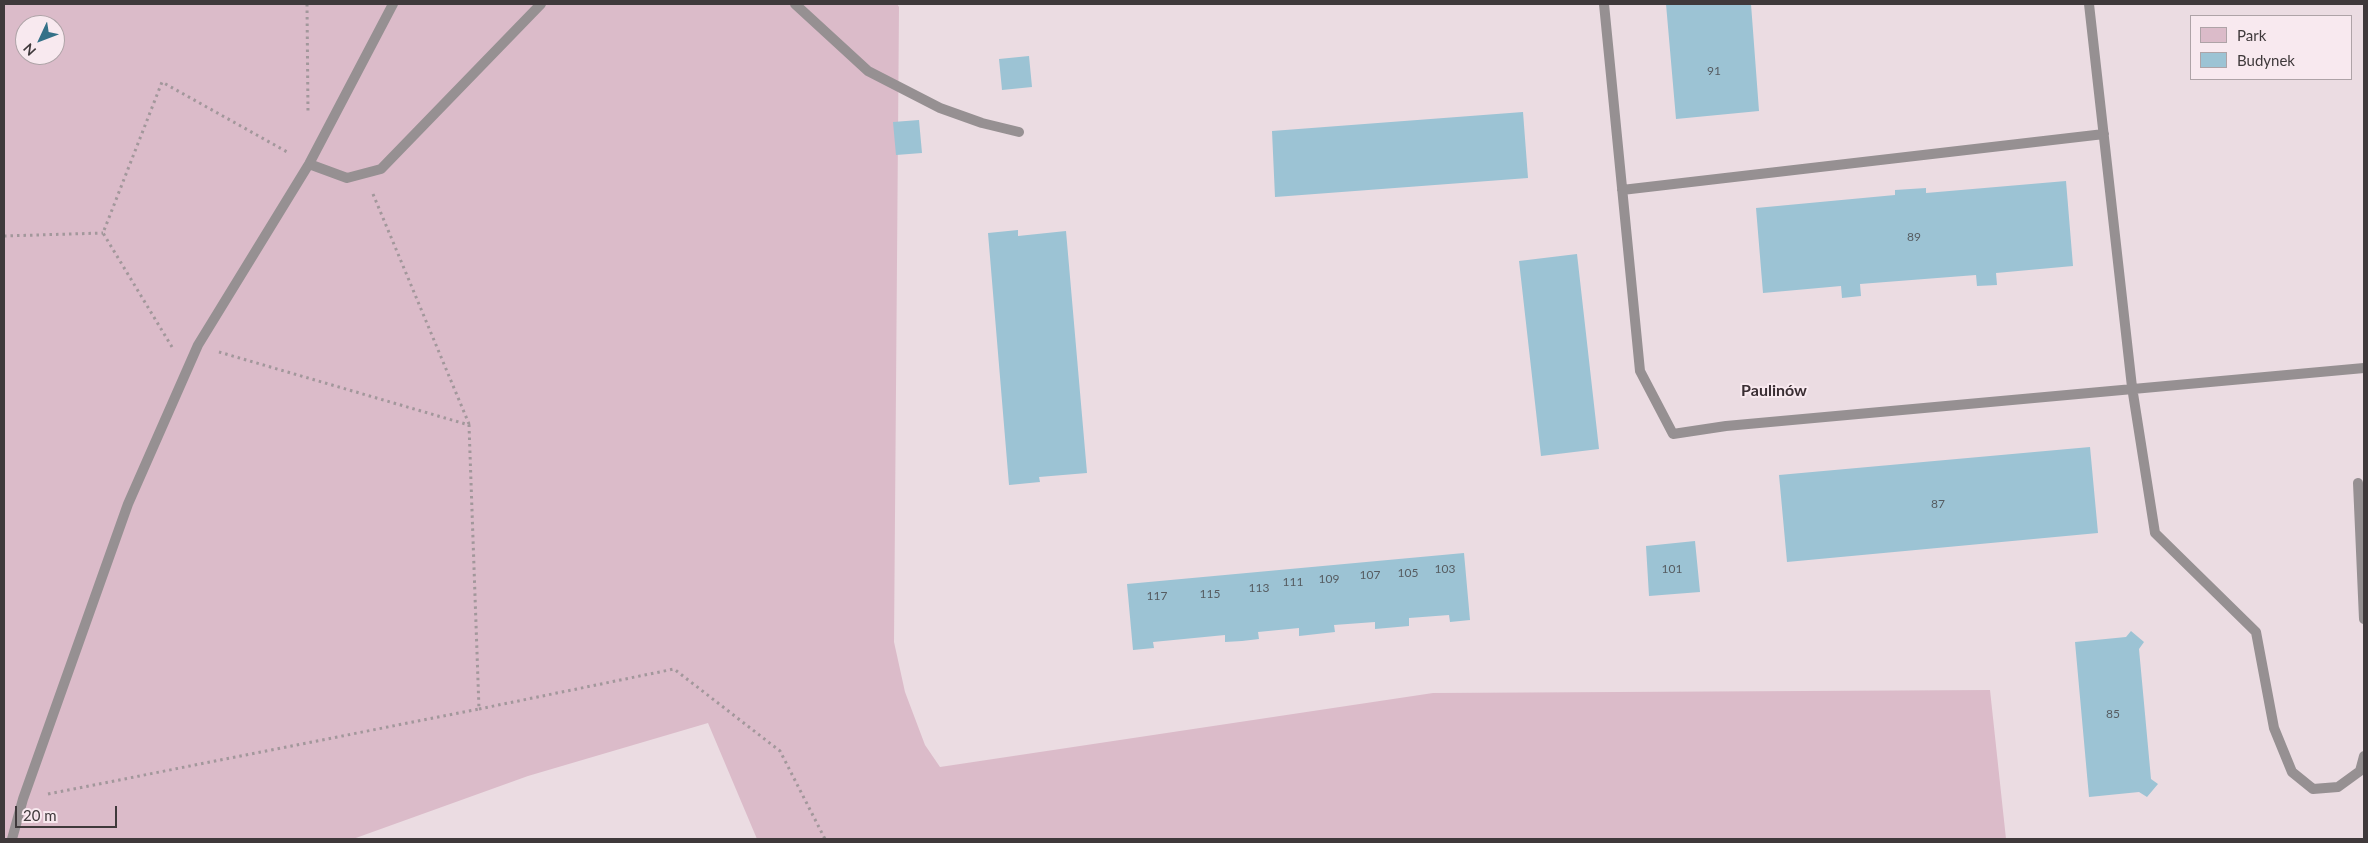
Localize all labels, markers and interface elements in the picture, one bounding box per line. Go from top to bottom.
north arrow [15,15,65,65]
legend [2190,15,2353,80]
text: Park [2237,26,2266,44]
text: N [20,40,39,60]
text: Budynek [2237,51,2295,69]
house number: 91 [1707,64,1721,78]
house number: 89 [1907,230,1921,244]
district label: Paulinów [1741,381,1807,401]
house number: 87 [1931,497,1945,511]
house number: 103 [1435,562,1455,576]
house number: 101 [1662,562,1682,576]
house number: 105 [1398,566,1418,580]
house number: 107 [1360,568,1380,582]
house number: 109 [1319,572,1339,586]
house number: 111 [1283,575,1303,589]
house number: 113 [1249,581,1269,595]
house number: 115 [1200,587,1220,601]
house number: 117 [1147,589,1167,603]
house number: 85 [2106,707,2120,721]
scale bar [18,796,120,828]
text: 20 m [23,806,57,824]

